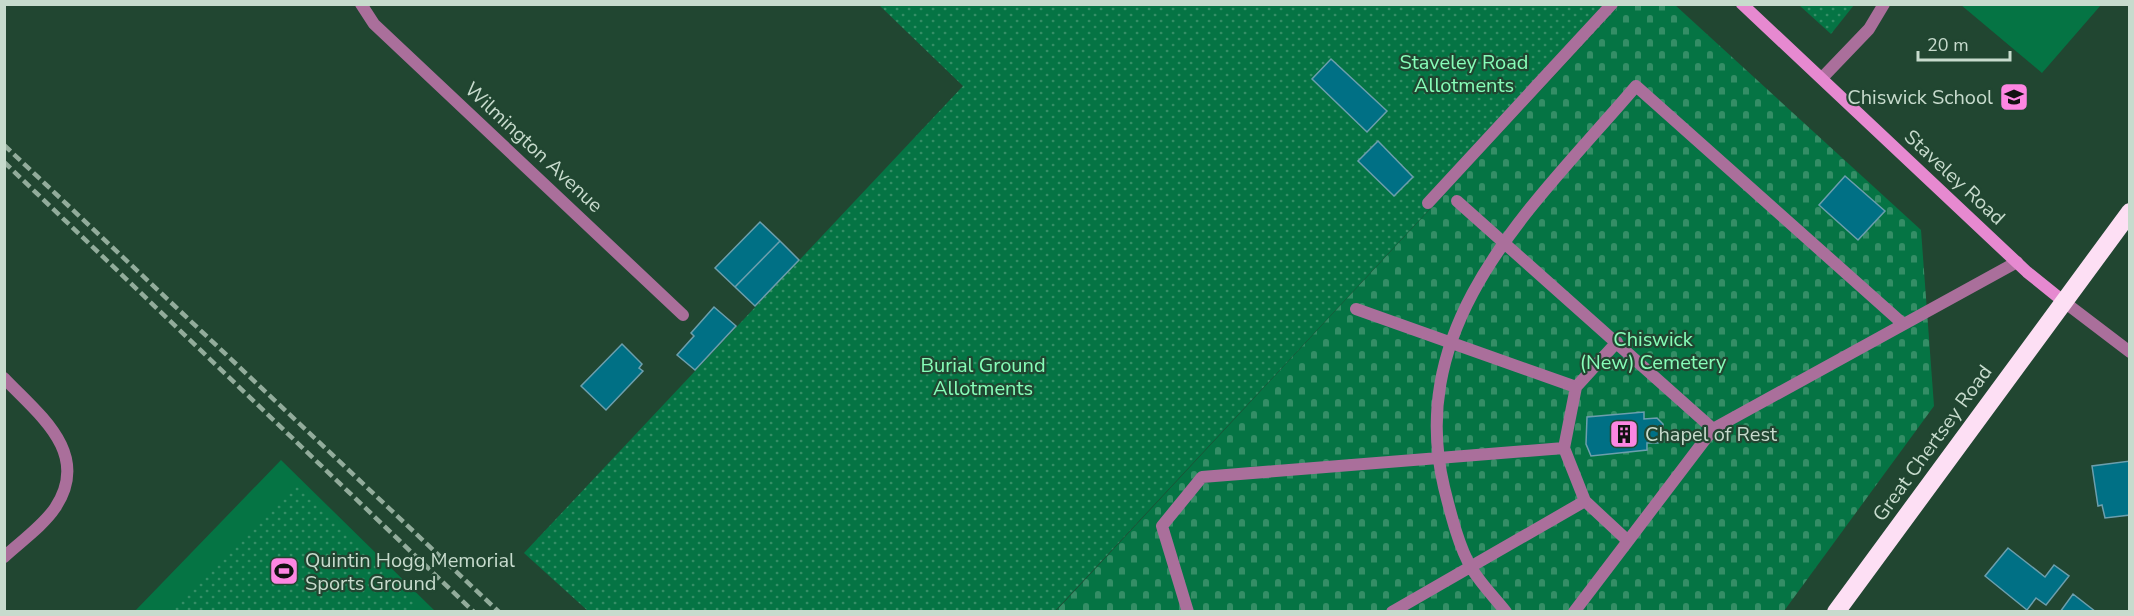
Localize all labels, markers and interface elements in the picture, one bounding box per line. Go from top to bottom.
scale bar [1918,24,2010,62]
text: 20 m [1927,33,1969,57]
park label: Staveley Road Allotments [1400,49,1528,99]
street label: Wilmington Avenue [459,76,609,219]
school or university icon: Chiswick School [1998,81,2030,113]
place label: Chiswick School [1847,84,1993,111]
street label: Staveley Road [1898,124,2011,231]
park label: Chiswick (New) Cemetery [1580,326,1727,376]
park label: Burial Ground Allotments [920,352,1046,402]
street label: Great Chertsey Road [1866,360,1998,527]
building icon: Chapel of Rest [1608,418,1640,450]
place label: Chapel of Rest [1645,421,1778,448]
place label: Quintin Hogg Memorial Sports Ground [305,547,515,597]
sports icon: Quintin Hogg Memorial Sports Ground [268,555,300,587]

